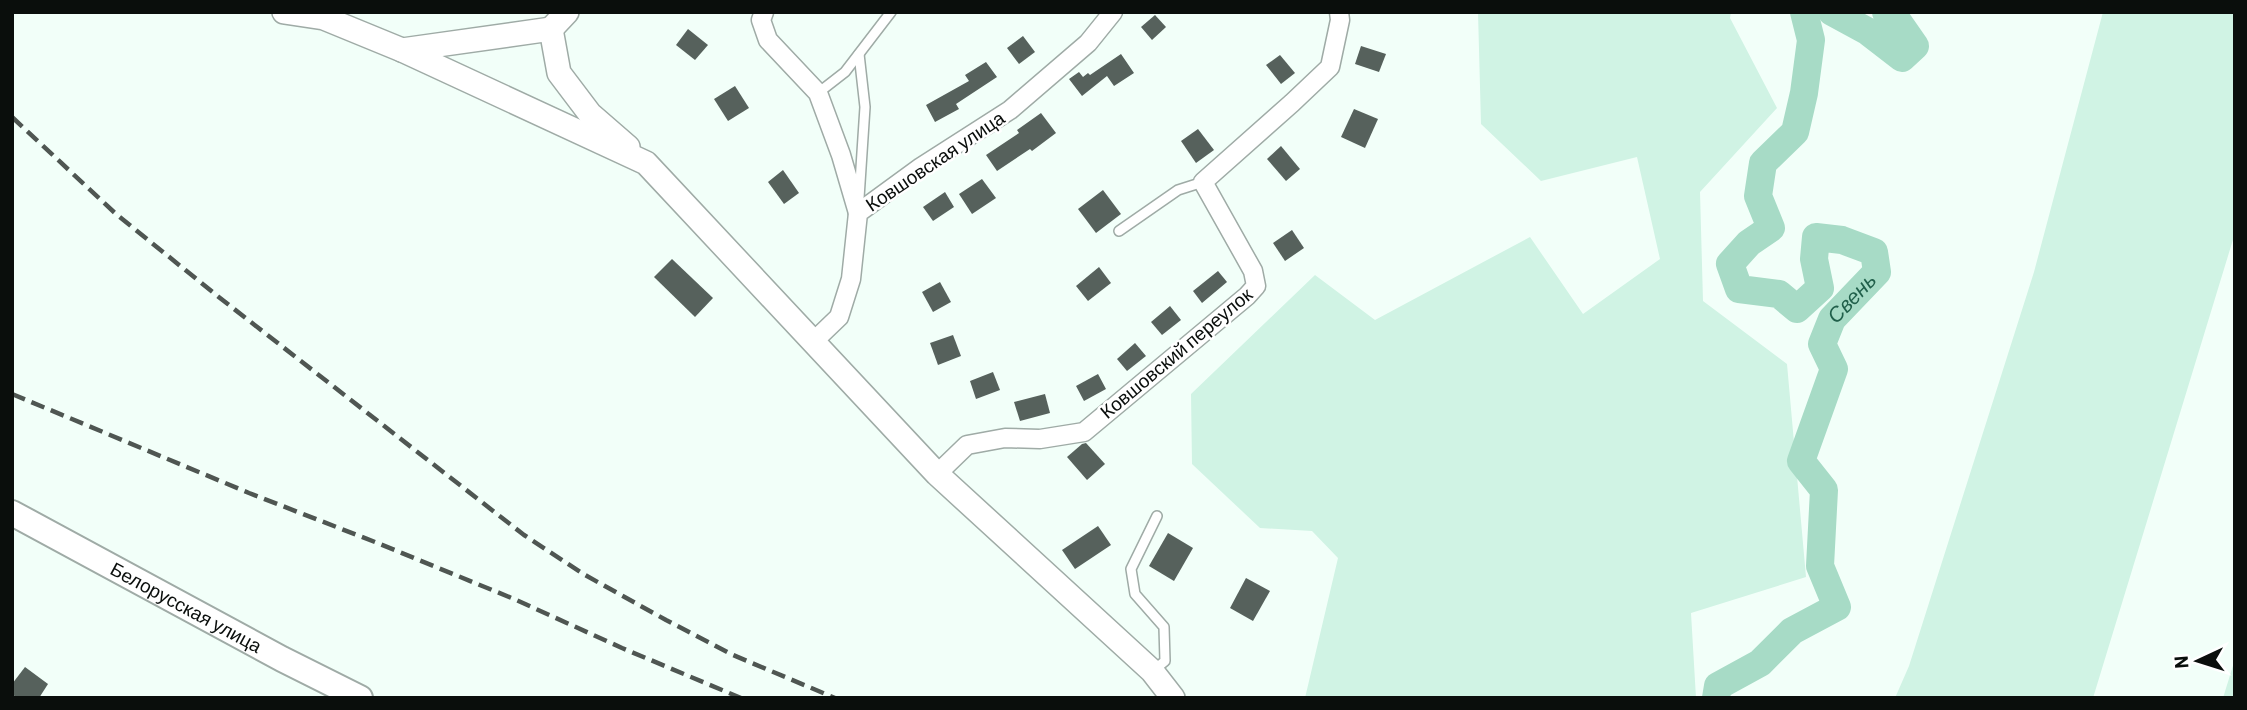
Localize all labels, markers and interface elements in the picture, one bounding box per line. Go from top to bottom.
street label: Ковшовская улица [861,105,1009,216]
water label: Свень [1821,267,1881,327]
street label: Ковшовский переулок [1095,282,1257,423]
street label: Белорусская улица [107,557,266,657]
north arrow [2163,626,2233,696]
text: N [2169,655,2192,669]

